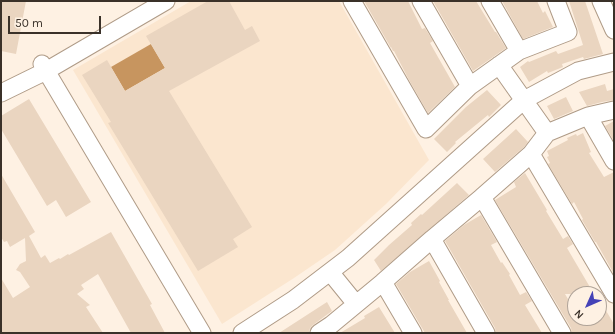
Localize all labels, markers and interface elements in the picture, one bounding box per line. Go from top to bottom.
scale bar [10,8,103,34]
text: 50 m [15,16,43,30]
north arrow [567,286,607,326]
text: N [571,307,586,322]

